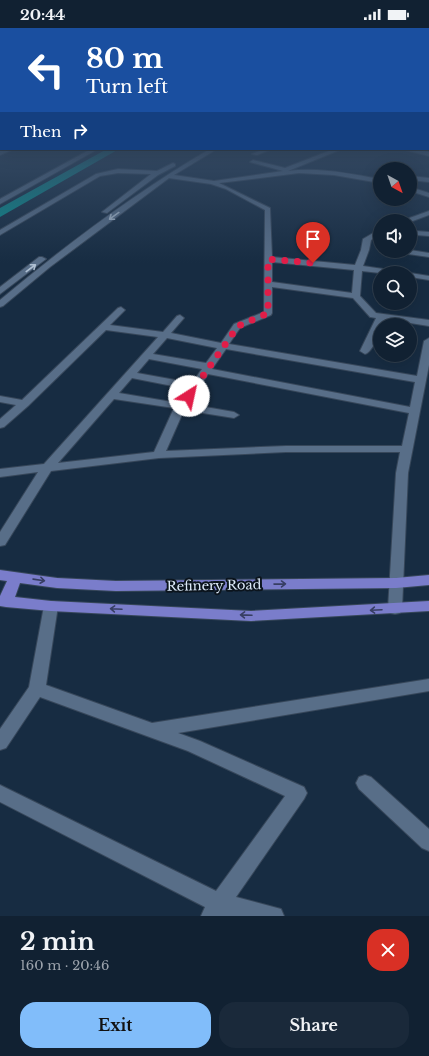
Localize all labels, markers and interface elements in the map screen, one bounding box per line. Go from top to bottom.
text: 20:44 [20,5,65,24]
text: 80 m [86,41,163,76]
icon: left [20,44,72,96]
text: Turn left [86,76,168,98]
icon: right [69,120,91,142]
text: Then [20,122,61,141]
north arrow [373,162,417,206]
map controls [373,162,417,362]
one-way arrow [109,212,120,220]
button: sound [373,214,417,258]
pin [296,222,330,263]
icon: arrive [302,228,324,250]
one-way arrow [25,263,36,272]
button: search [373,266,417,310]
button: layers [373,318,417,362]
position arrow [168,375,210,417]
one-way arrow [32,576,45,584]
street label: Refinery Road [166,576,262,595]
one-way arrow [273,581,286,588]
one-way arrow [110,605,123,613]
one-way arrow [370,606,383,614]
one-way arrow [240,612,253,619]
text: 2 min [20,927,95,956]
button: close [367,929,409,971]
text: 160 m · 20:46 [20,957,109,974]
button: Exit [20,1002,211,1048]
button: Share [219,1002,409,1048]

